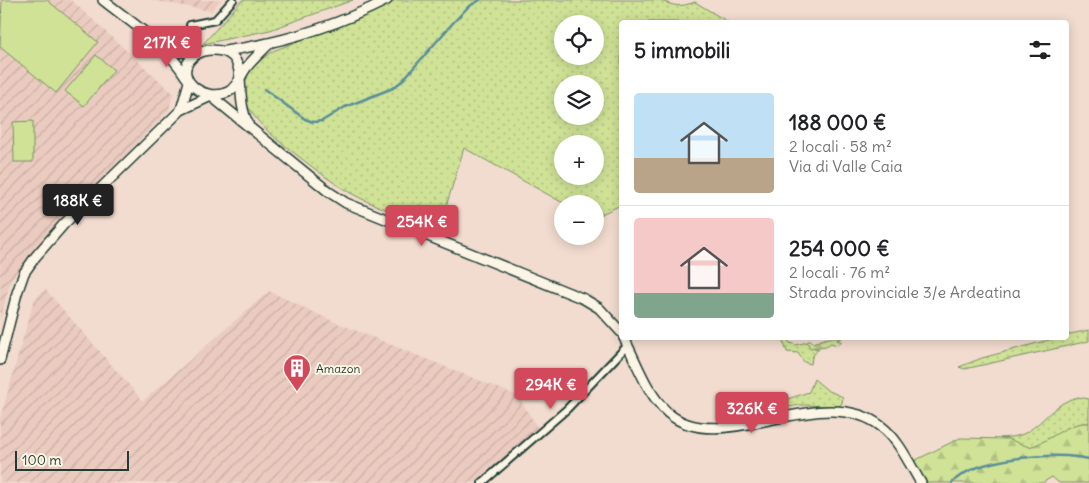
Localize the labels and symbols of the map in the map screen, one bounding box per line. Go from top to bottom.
pin: 217K € [126,26,208,68]
pin: 188K € [37,184,119,226]
pin: 254K € [381,204,463,247]
building icon: Amazon [282,353,312,392]
place label: Amazon [316,361,360,376]
pin: 294K € [510,368,592,410]
pin: 326K € [711,392,793,434]
scale bar [15,448,129,471]

